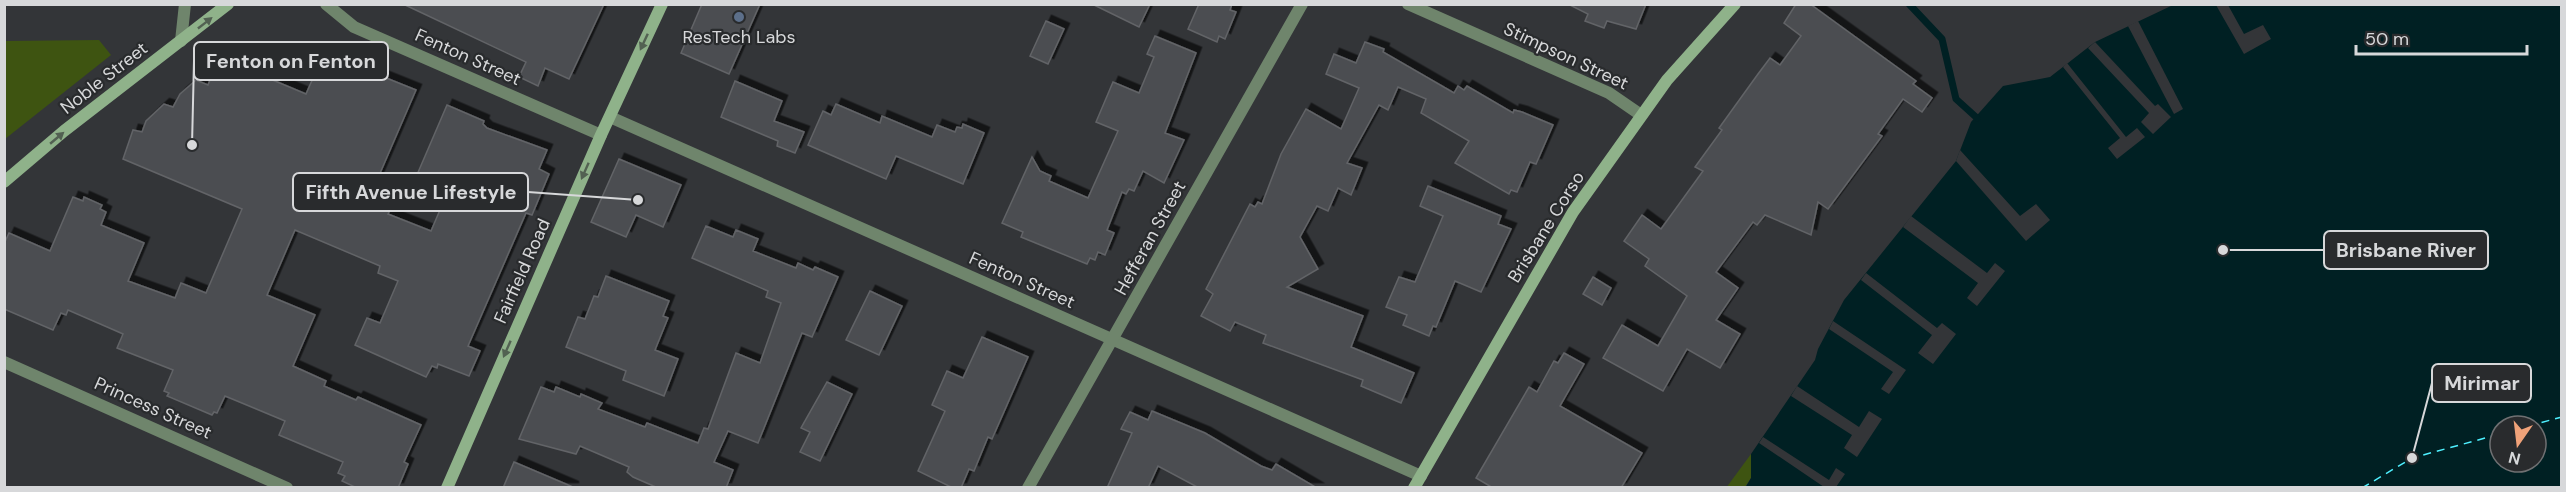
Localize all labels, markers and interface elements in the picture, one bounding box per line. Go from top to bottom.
marker: ResTech Labs [732,10,746,24]
one-way arrow [197,17,212,29]
street label: Stimpson Street [1500,17,1632,95]
scale bar [2356,18,2527,56]
street label: Fenton Street [411,23,525,91]
place label: ResTech Labs [682,25,796,49]
text: 50 m [2365,27,2409,51]
one-way arrow [640,33,649,50]
street label: Noble Street [55,36,153,120]
callout: Fenton on Fenton [194,42,388,80]
text: Fenton on Fenton [206,48,376,74]
one-way arrow [49,132,64,145]
one-way arrow [580,162,590,180]
street label: Brisbane Corso [1502,167,1590,287]
callout: Fifth Avenue Lifestyle [293,173,528,211]
street label: Hefferan Street [1109,177,1191,299]
text: Fifth Avenue Lifestyle [305,179,517,205]
street label: Fairfield Road [488,215,556,327]
callout: Brisbane River [2324,231,2488,269]
text: Brisbane River [2336,237,2476,263]
street label: Fenton Street [965,246,1079,314]
one-way arrow [502,341,512,359]
callout: Mirimar [2432,364,2531,402]
text: Mirimar [2444,370,2520,396]
street label: Princess Street [90,371,216,445]
north arrow [2488,414,2548,474]
text: N [2506,446,2523,470]

